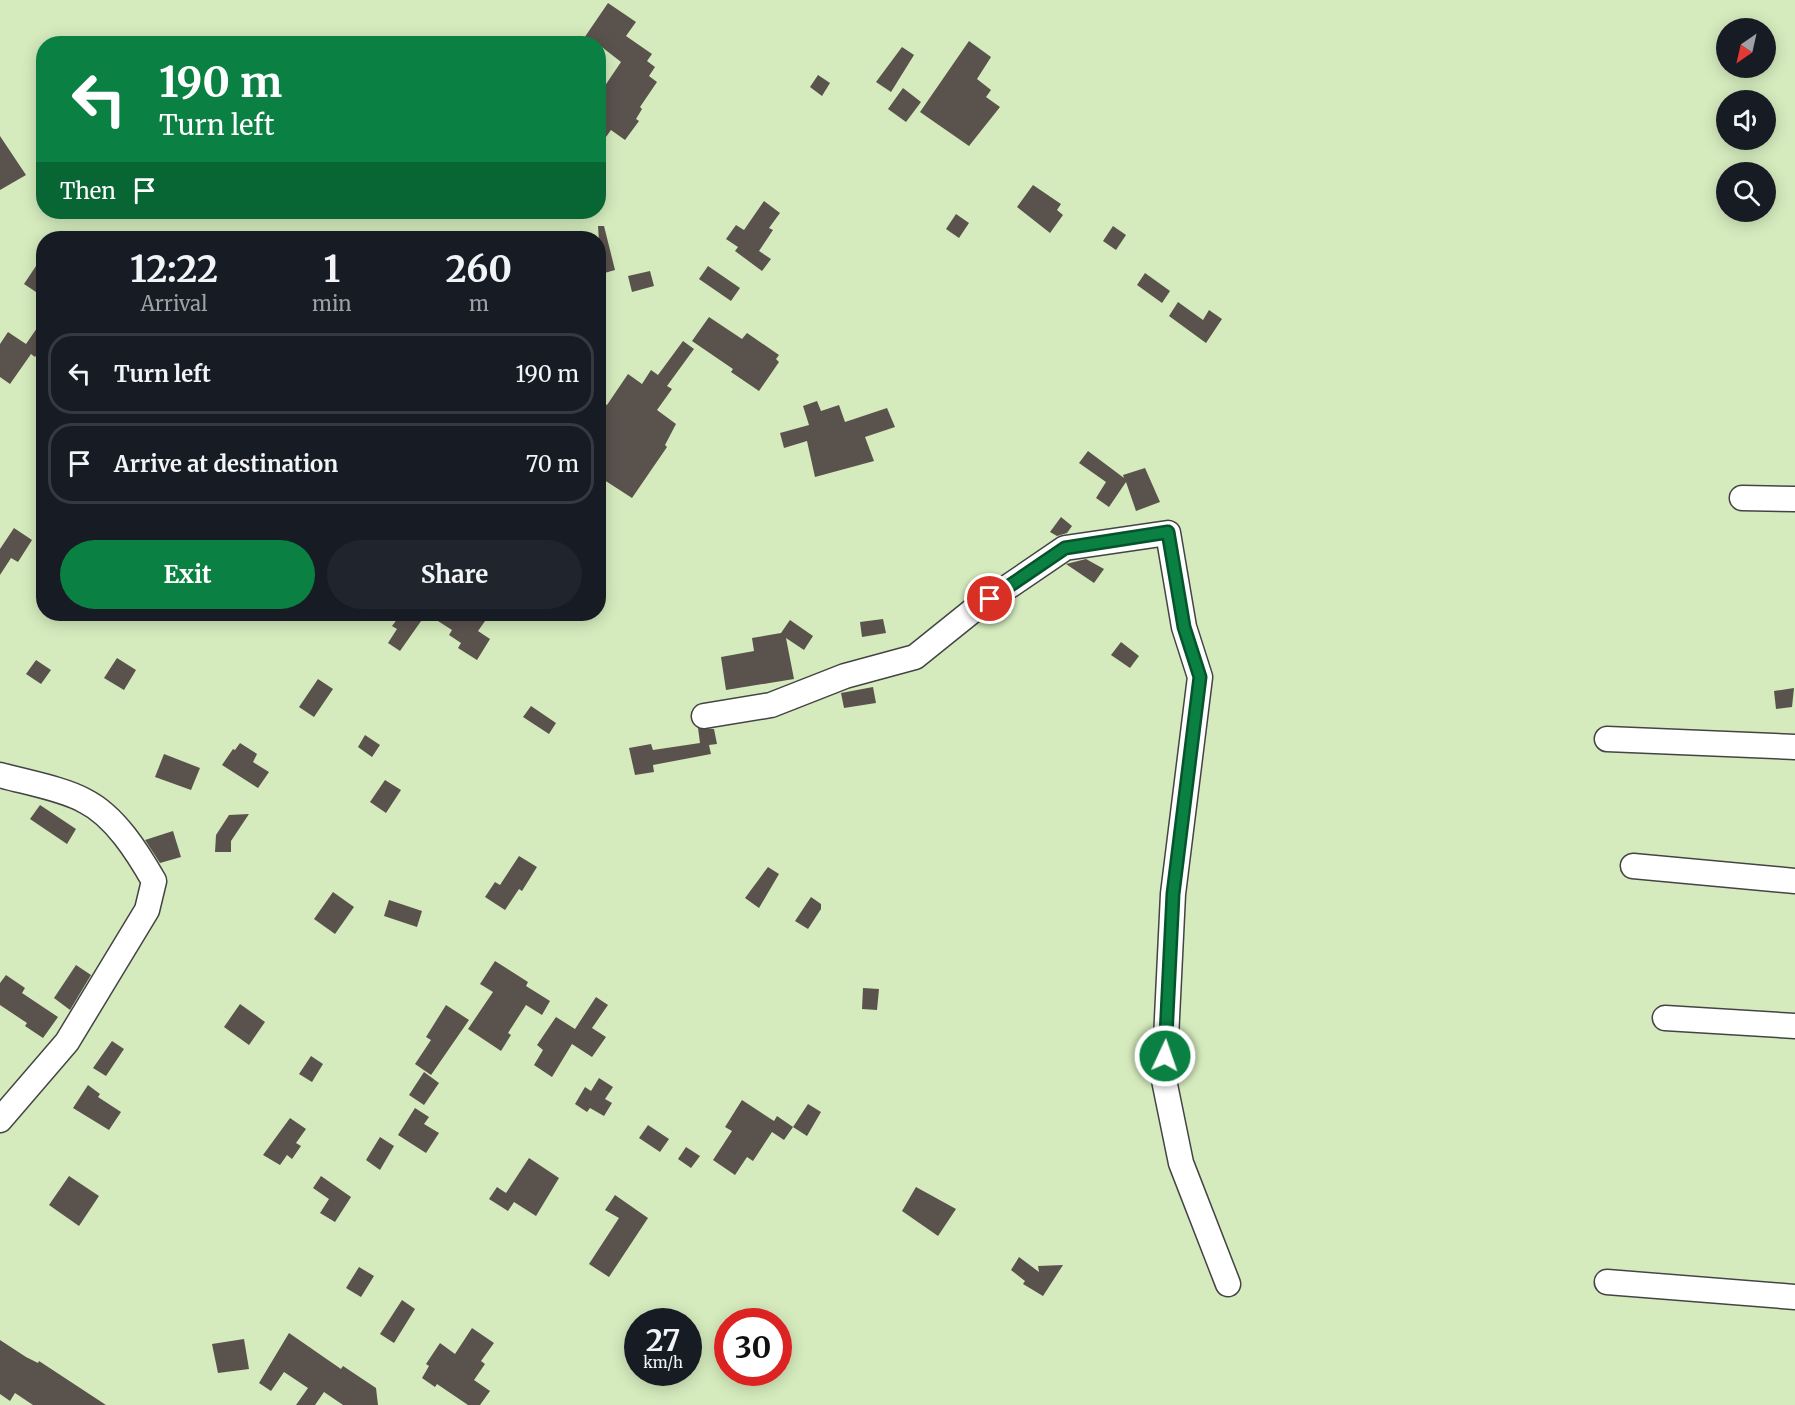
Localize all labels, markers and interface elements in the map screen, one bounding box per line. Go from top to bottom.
north arrow [1716,18,1776,78]
map controls [1716,18,1776,222]
text: 190 m [159,56,282,108]
icon: left [60,60,138,138]
button: sound [1716,90,1776,150]
text: Turn left [159,108,274,142]
button: search [1716,162,1776,222]
icon: arrive [128,174,161,207]
text: Then [60,177,116,205]
text: 12:22 [130,247,218,292]
text: 1 [323,247,340,292]
text: 260 [446,247,512,292]
text: Arrival [141,291,207,316]
text: min [312,291,352,316]
text: m [469,291,489,316]
icon: left [63,357,96,390]
text: Turn left [114,360,211,388]
text: 190 m [516,360,579,388]
icon: arrive [63,447,96,480]
text: Arrive at destination [114,450,338,478]
text: 70 m [526,450,579,478]
button: Exit [60,540,315,609]
button: Share [327,540,582,609]
pin [964,573,1015,624]
icon: arrive [973,582,1006,615]
position arrow [1133,1024,1197,1088]
speed limit sign: 30 [714,1308,792,1386]
text: 27 [646,1321,680,1359]
text: km/h [643,1353,683,1372]

